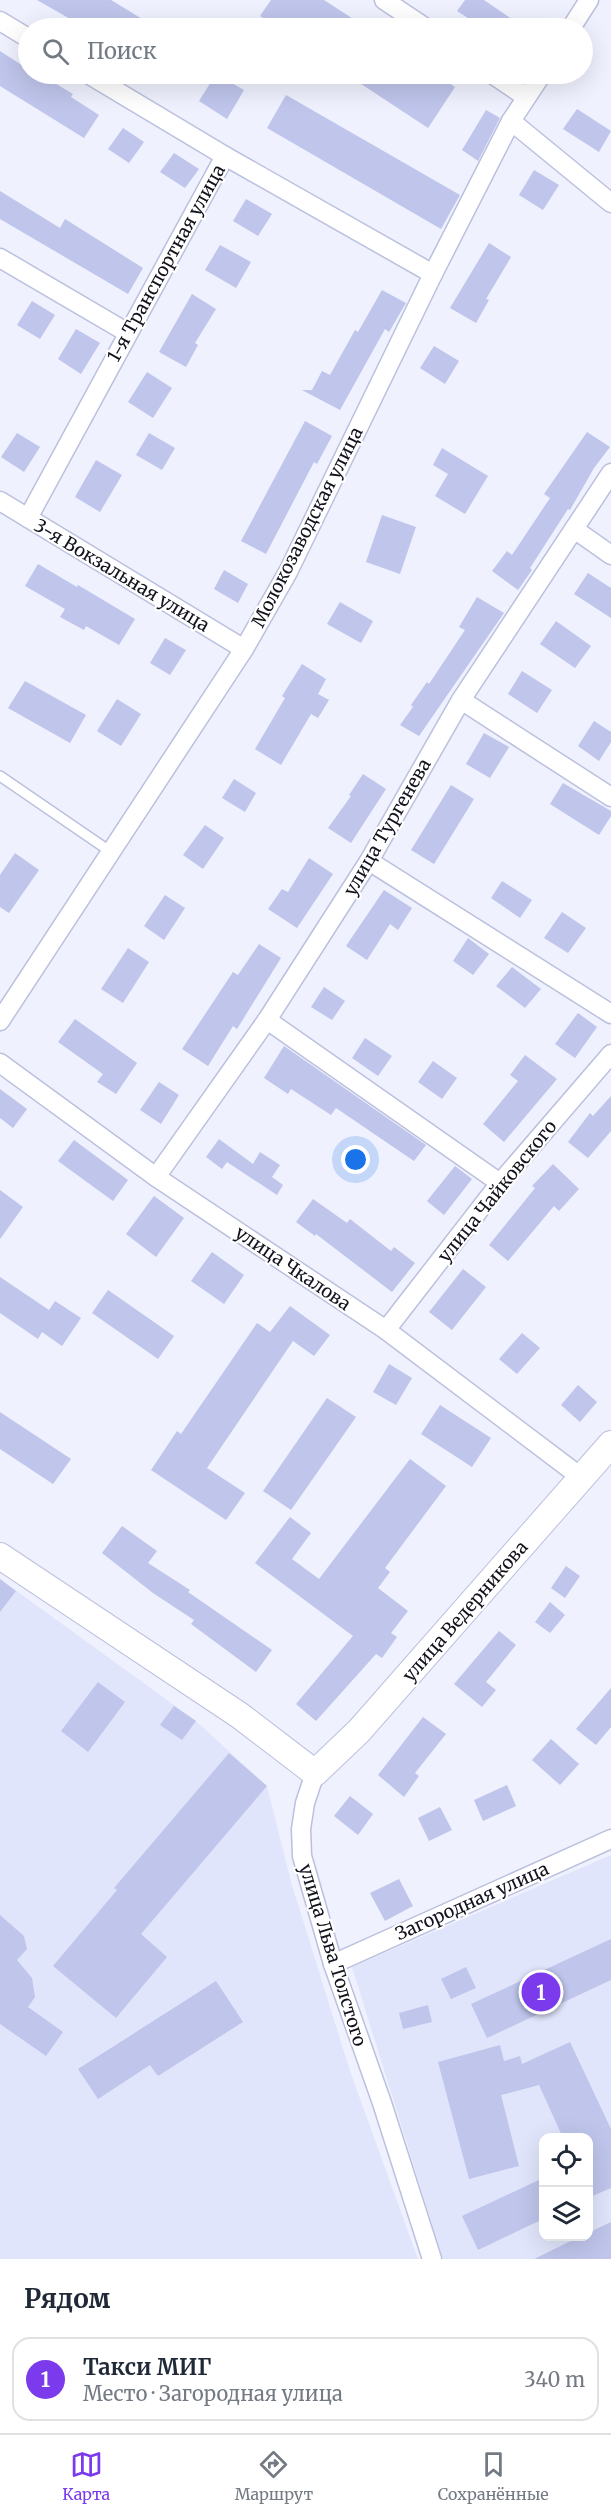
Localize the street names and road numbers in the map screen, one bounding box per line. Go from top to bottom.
street label: 1-я Транспортная улица [102,160,230,366]
street label: Молокозаводская улица [246,423,368,631]
street label: 3-я Вокзальная улица [30,514,214,637]
street label: улица Тургенева [338,754,436,900]
street label: улица Чайковского [433,1115,561,1267]
street label: улица Чкалова [231,1221,356,1315]
street label: улица Ведерникова [398,1536,533,1686]
street label: Загородная улица [392,1857,553,1945]
street label: улица Льва Толстого [294,1861,372,2049]

